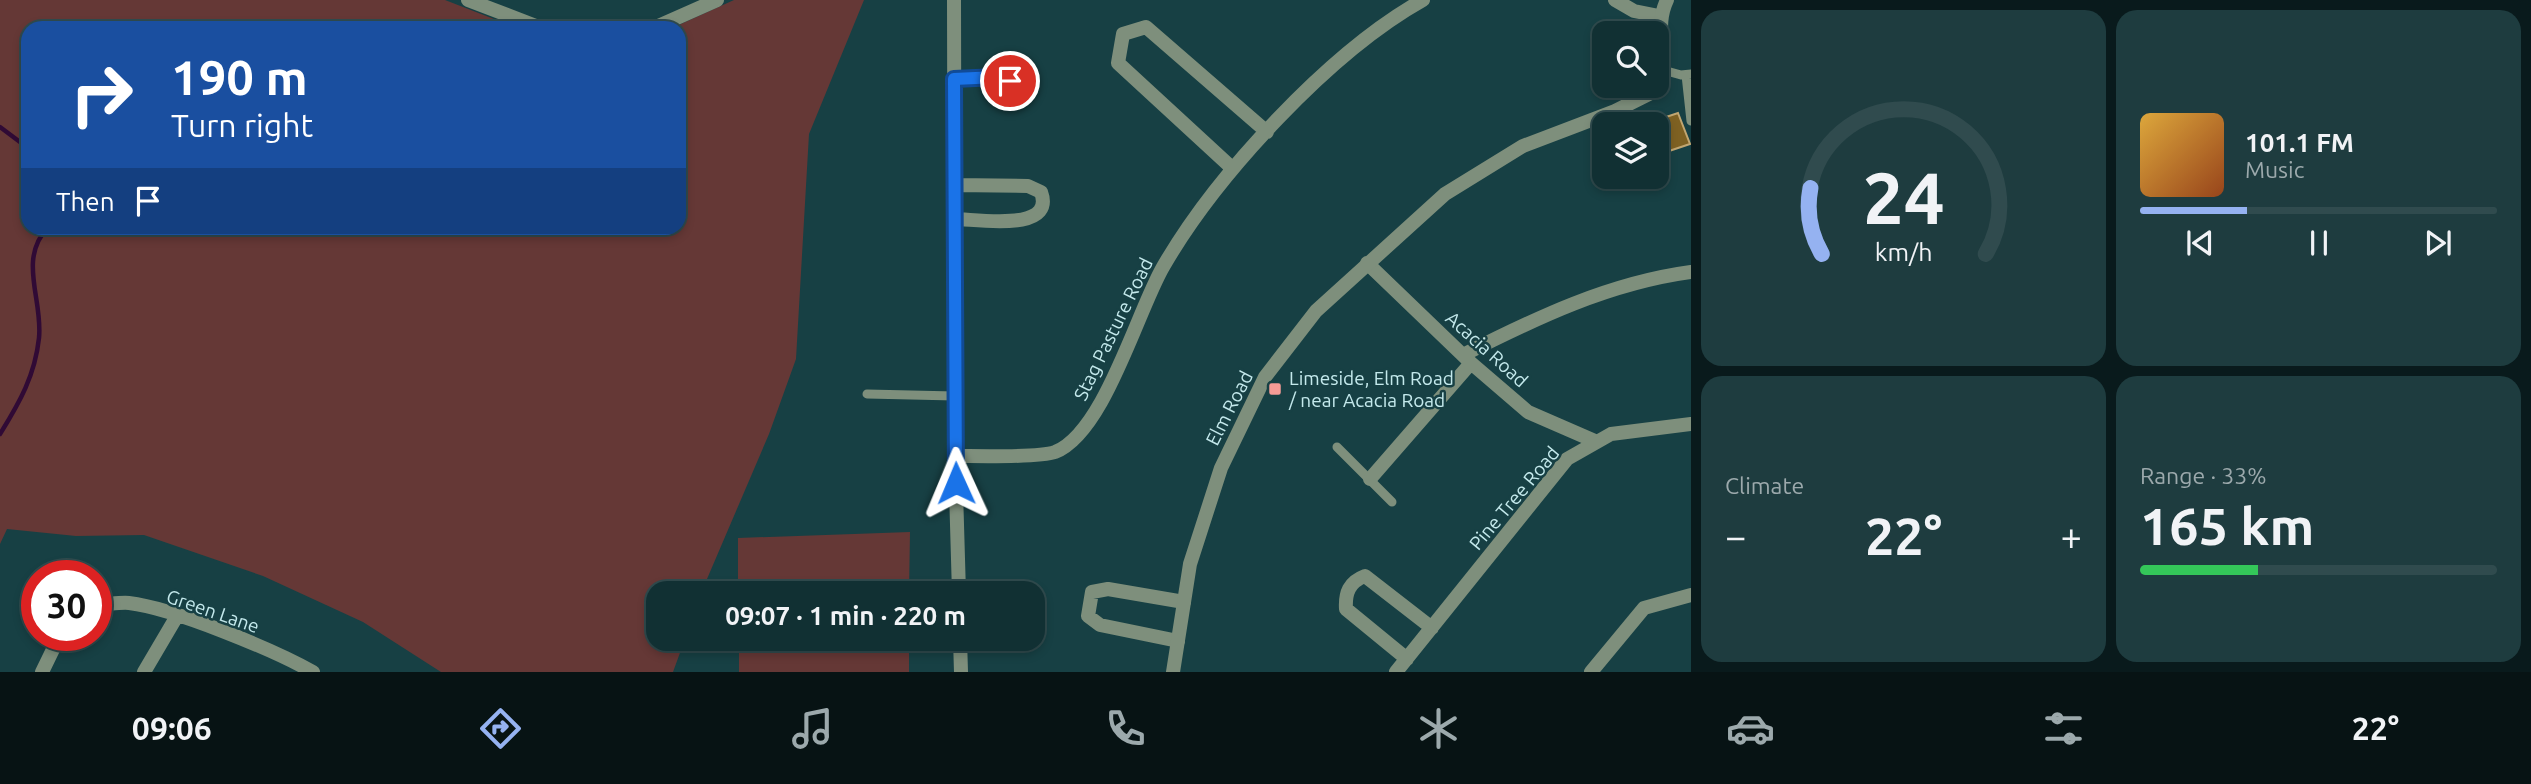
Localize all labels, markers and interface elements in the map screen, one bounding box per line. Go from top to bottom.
map controls [1592,21,1669,189]
button: search [1592,21,1669,98]
icon: right [56,49,147,140]
text: 190 m [171,49,308,104]
pin [980,51,1040,111]
icon: arrive [991,62,1029,100]
text: Turn right [171,107,313,143]
button: layers [1592,112,1669,189]
text: 101.1 FM [2245,128,2354,157]
text: 24 [1862,156,1945,238]
text: Music [2245,157,2304,182]
icon: arrive [129,182,167,220]
text: Then [56,187,115,216]
icon: previous [2181,224,2219,262]
icon: pause [2300,224,2338,262]
icon: next [2419,224,2457,262]
text: km/h [1875,238,1932,266]
street label: Stag Pasture Road [1069,254,1157,404]
street label: Acacia Road [1442,307,1532,391]
street label: Elm Road [1201,367,1257,449]
place label: Limeside, Elm Road / near Acacia Road [1288,367,1454,411]
marker: Limeside, Elm Road / near Acacia Road [1267,381,1283,397]
street label: Pine Tree Road [1464,442,1564,554]
position arrow [919,446,993,520]
text: Range · 33% [2140,463,2267,488]
text: Climate [1725,473,1804,498]
text: 165 km [2140,497,2314,555]
text: 22° [1865,507,1942,565]
text: − [1725,515,1746,557]
text: + [2061,515,2082,557]
speed limit sign: 30 [21,560,112,651]
street label: Green Lane [164,585,262,637]
text: 09:07 · 1 min · 220 m [725,601,966,630]
icon: directions [476,704,525,753]
icon: music [788,704,837,753]
icon: phone [1101,704,1150,753]
icon: climate [1414,704,1463,753]
icon: car [1726,704,1775,753]
icon: filters [2039,704,2088,753]
text: 09:06 [132,710,212,746]
text: 22° [2352,710,2399,746]

